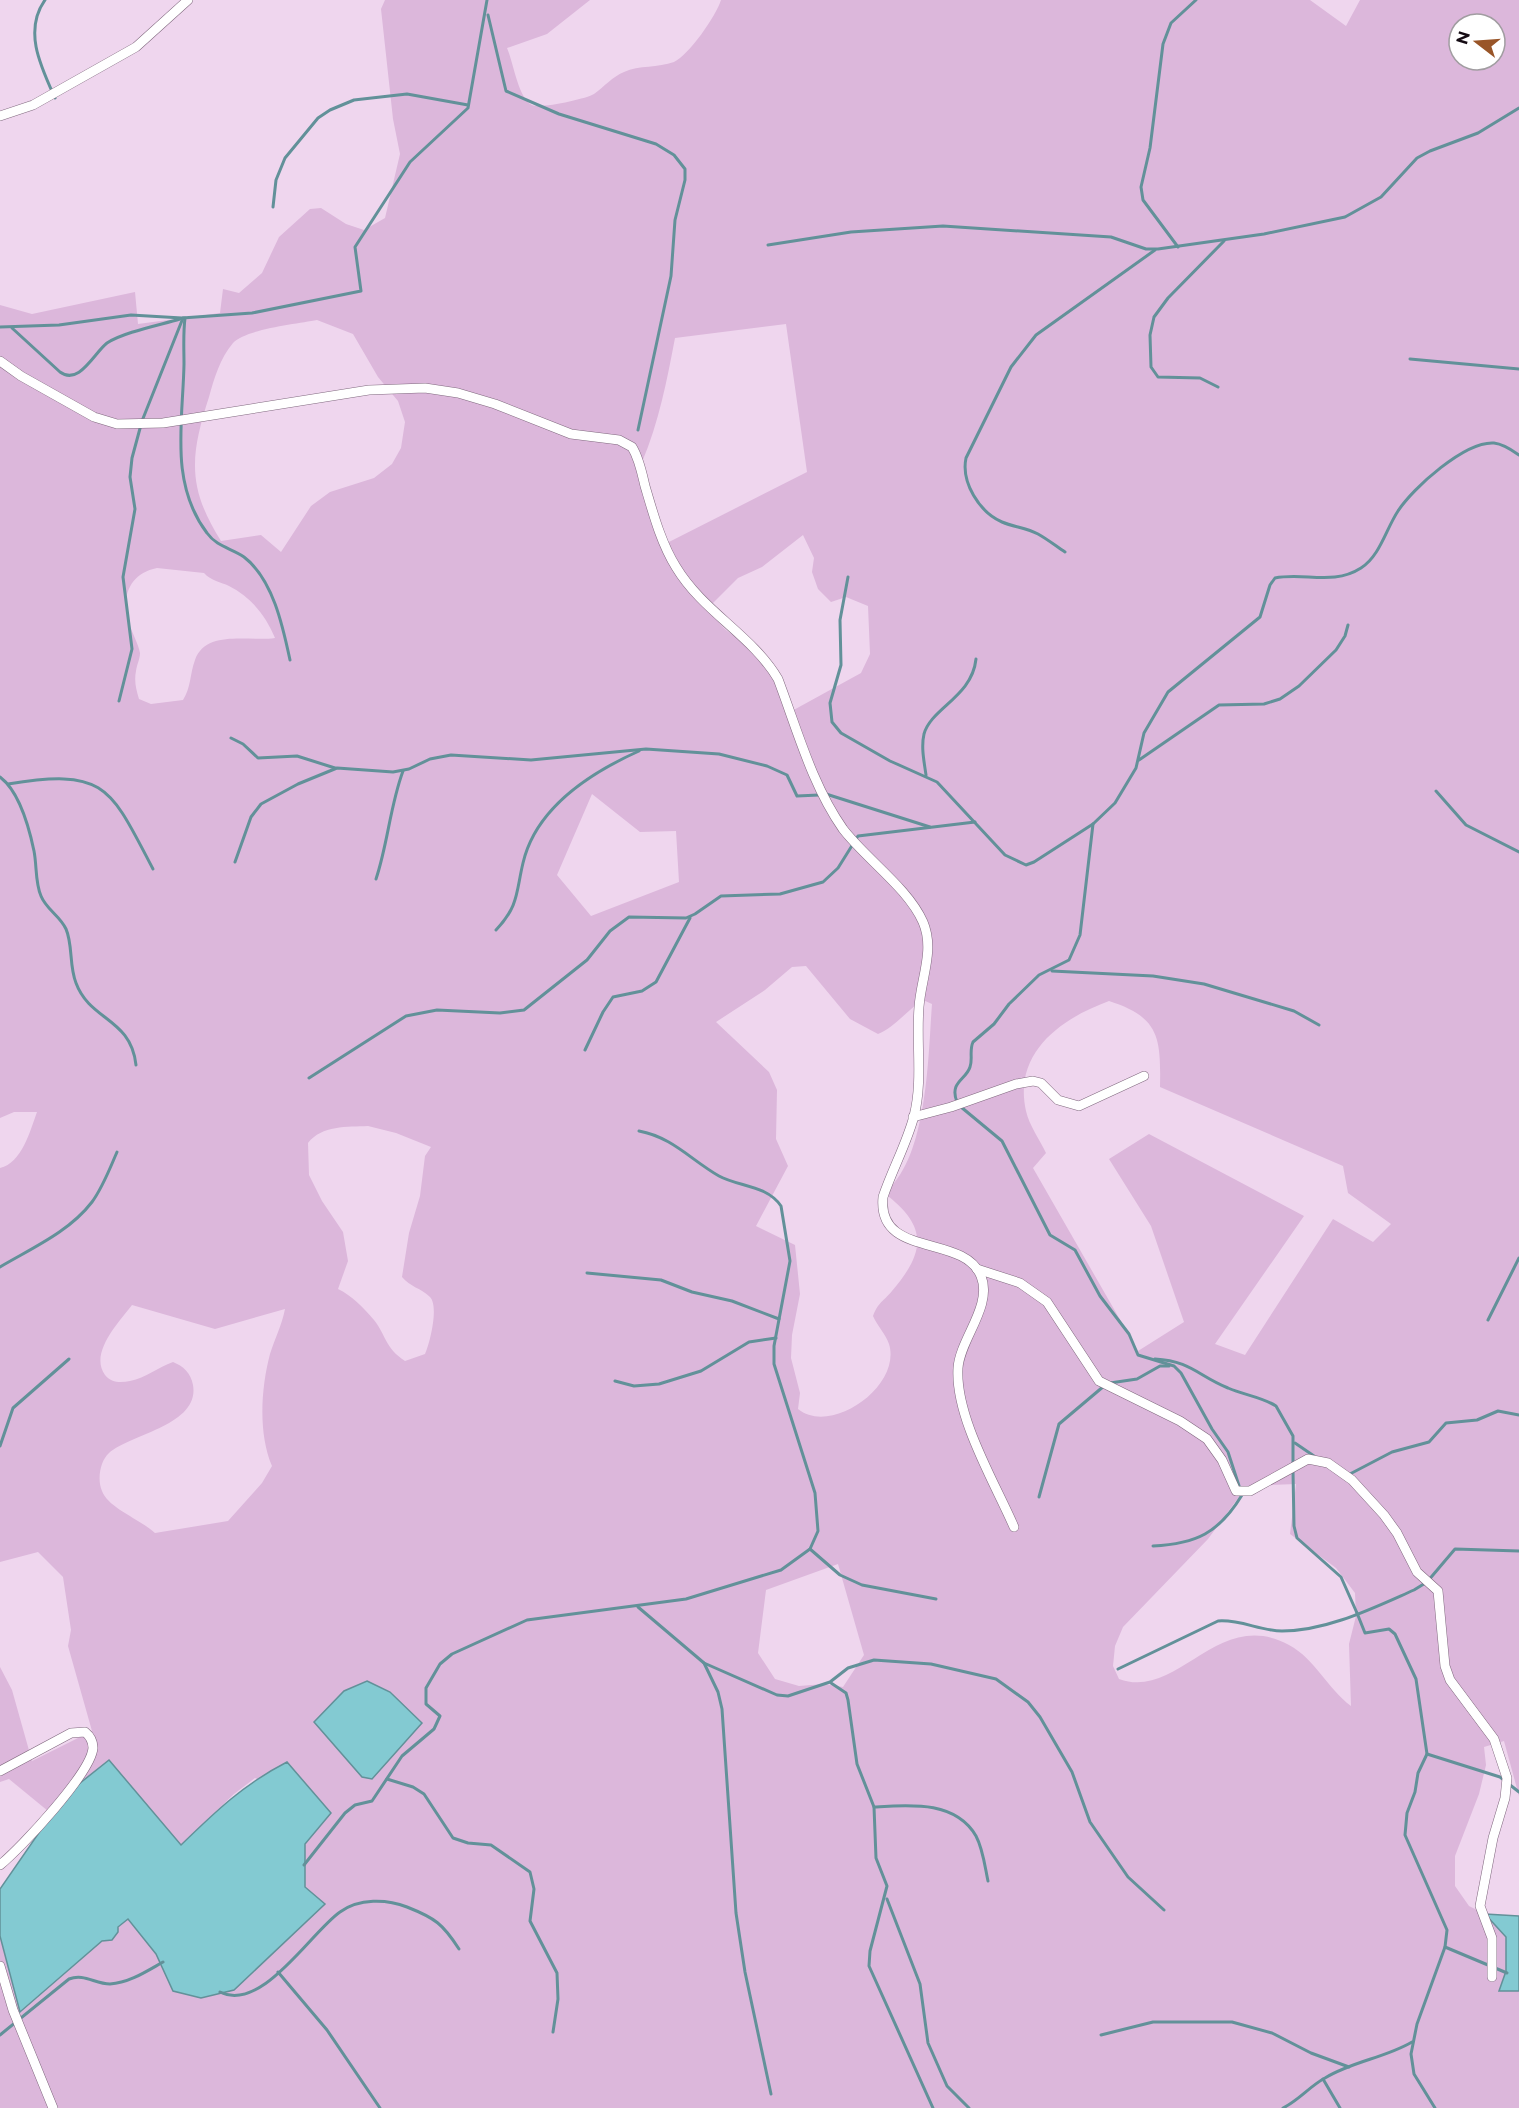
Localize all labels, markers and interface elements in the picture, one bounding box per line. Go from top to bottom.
north arrow [1447,12,1507,72]
text: N [1452,29,1474,47]

